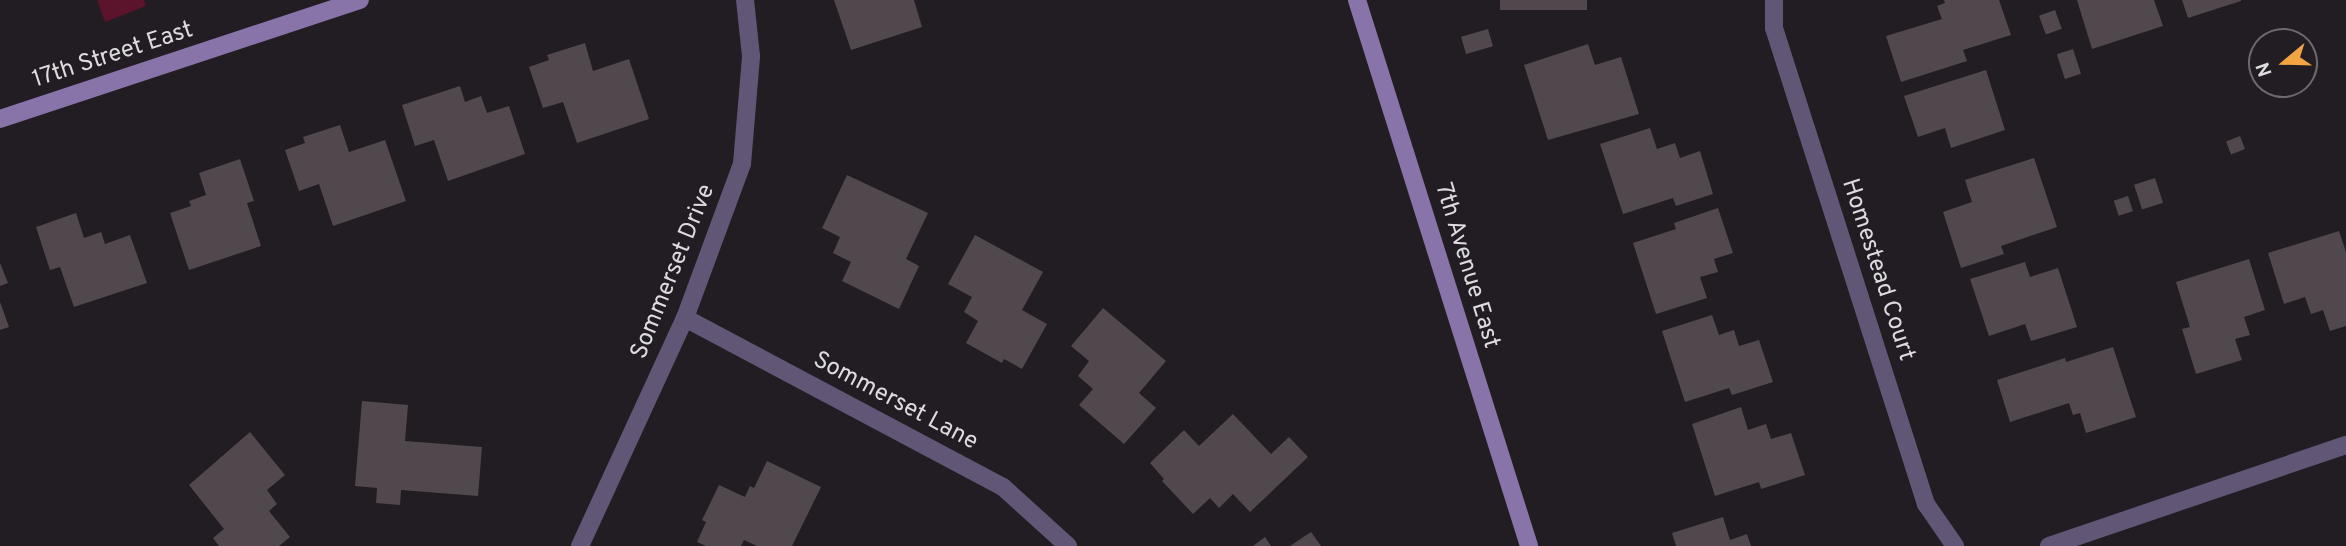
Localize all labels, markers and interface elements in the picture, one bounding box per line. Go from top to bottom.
street label: 17th Street East [29,16,197,96]
north arrow [2248,28,2318,98]
text: N [2251,59,2279,80]
street label: Homestead Court [1834,175,1920,365]
street label: 7th Avenue East [1427,179,1505,353]
street label: Sommerset Drive [626,180,722,364]
street label: Sommerset Lane [808,346,982,458]

